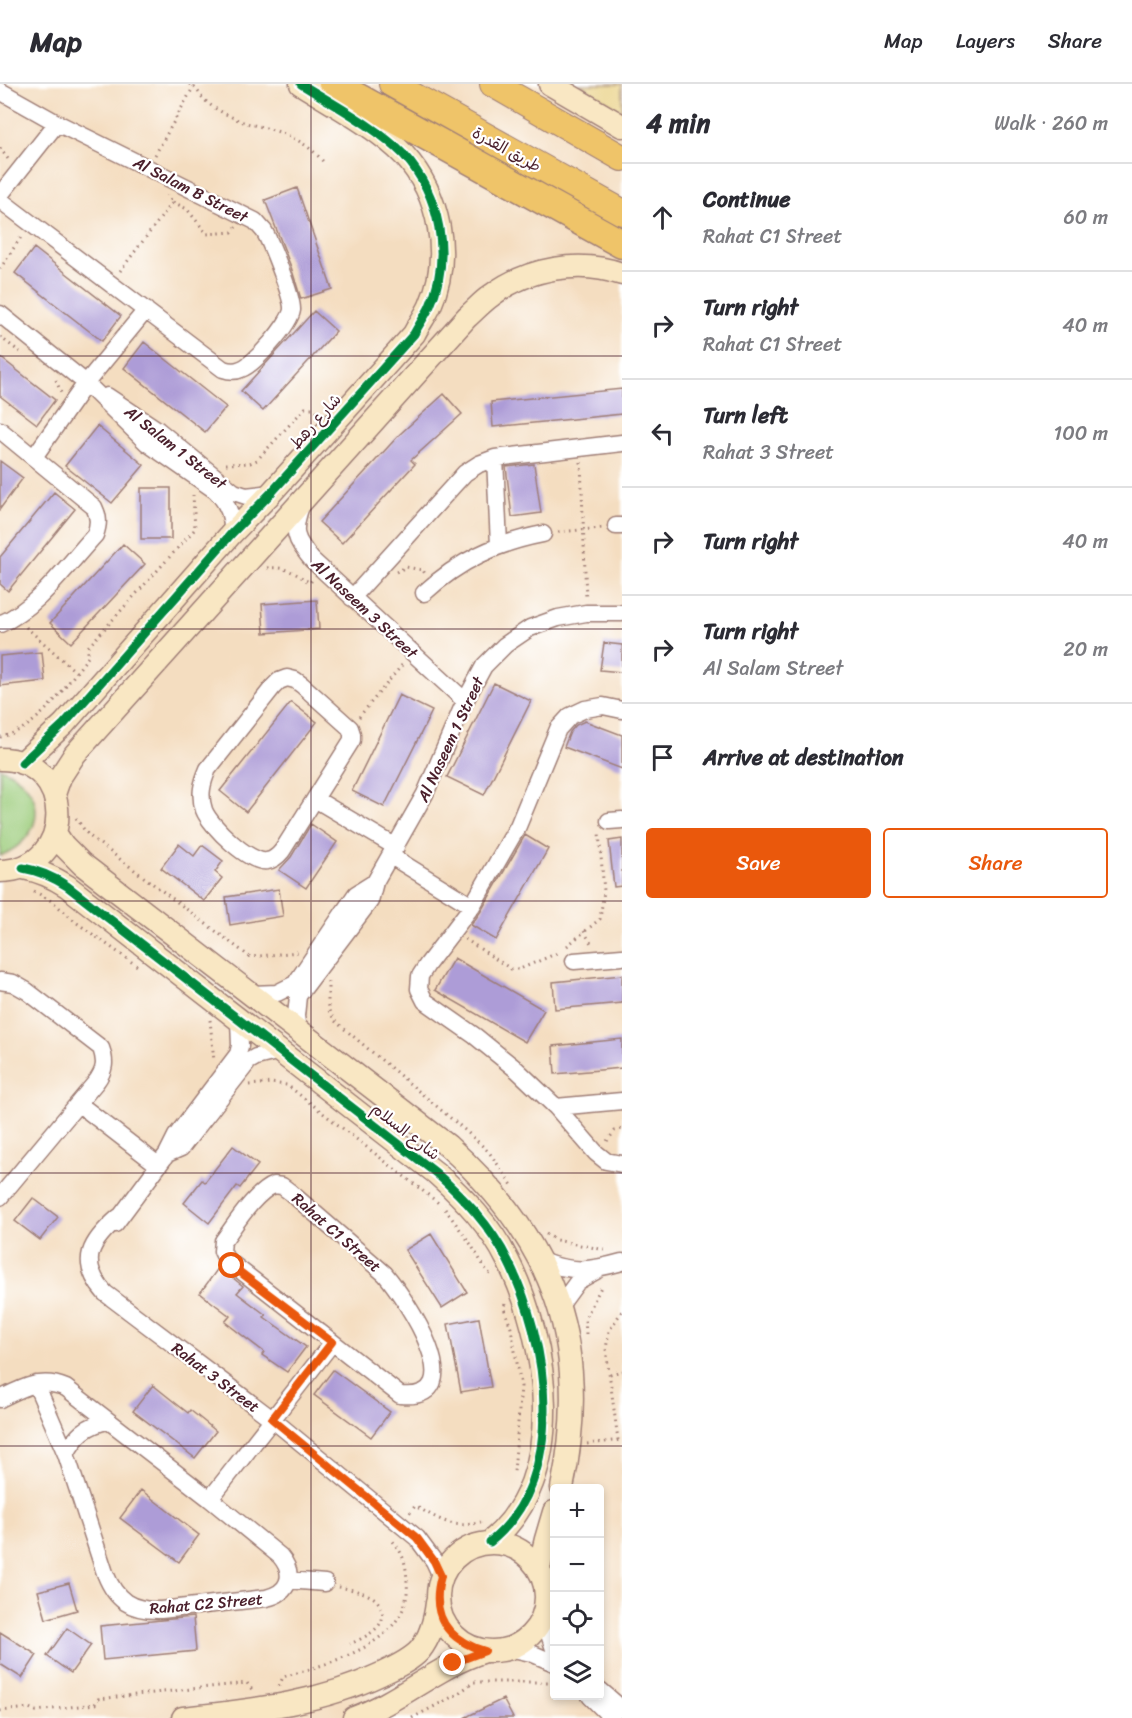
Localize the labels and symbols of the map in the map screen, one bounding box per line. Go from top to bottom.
street label: طريق القدرة [467,118,547,180]
street label: Al Salam B Street [127,148,254,231]
street label: شارع رهط [282,386,349,456]
street label: Al Salam 1 Street [117,397,234,497]
street label: Al Naseem 3 Street [304,550,425,666]
street label: Al Naseem 1 Street [408,671,492,808]
street label: شارع السلام [365,1095,447,1168]
street label: Rahat C1 Street [285,1185,388,1280]
route start [218,1252,244,1278]
street label: Rahat 3 Street [165,1334,266,1421]
street label: Rahat C2 Street [148,1584,264,1623]
route end [439,1649,465,1675]

